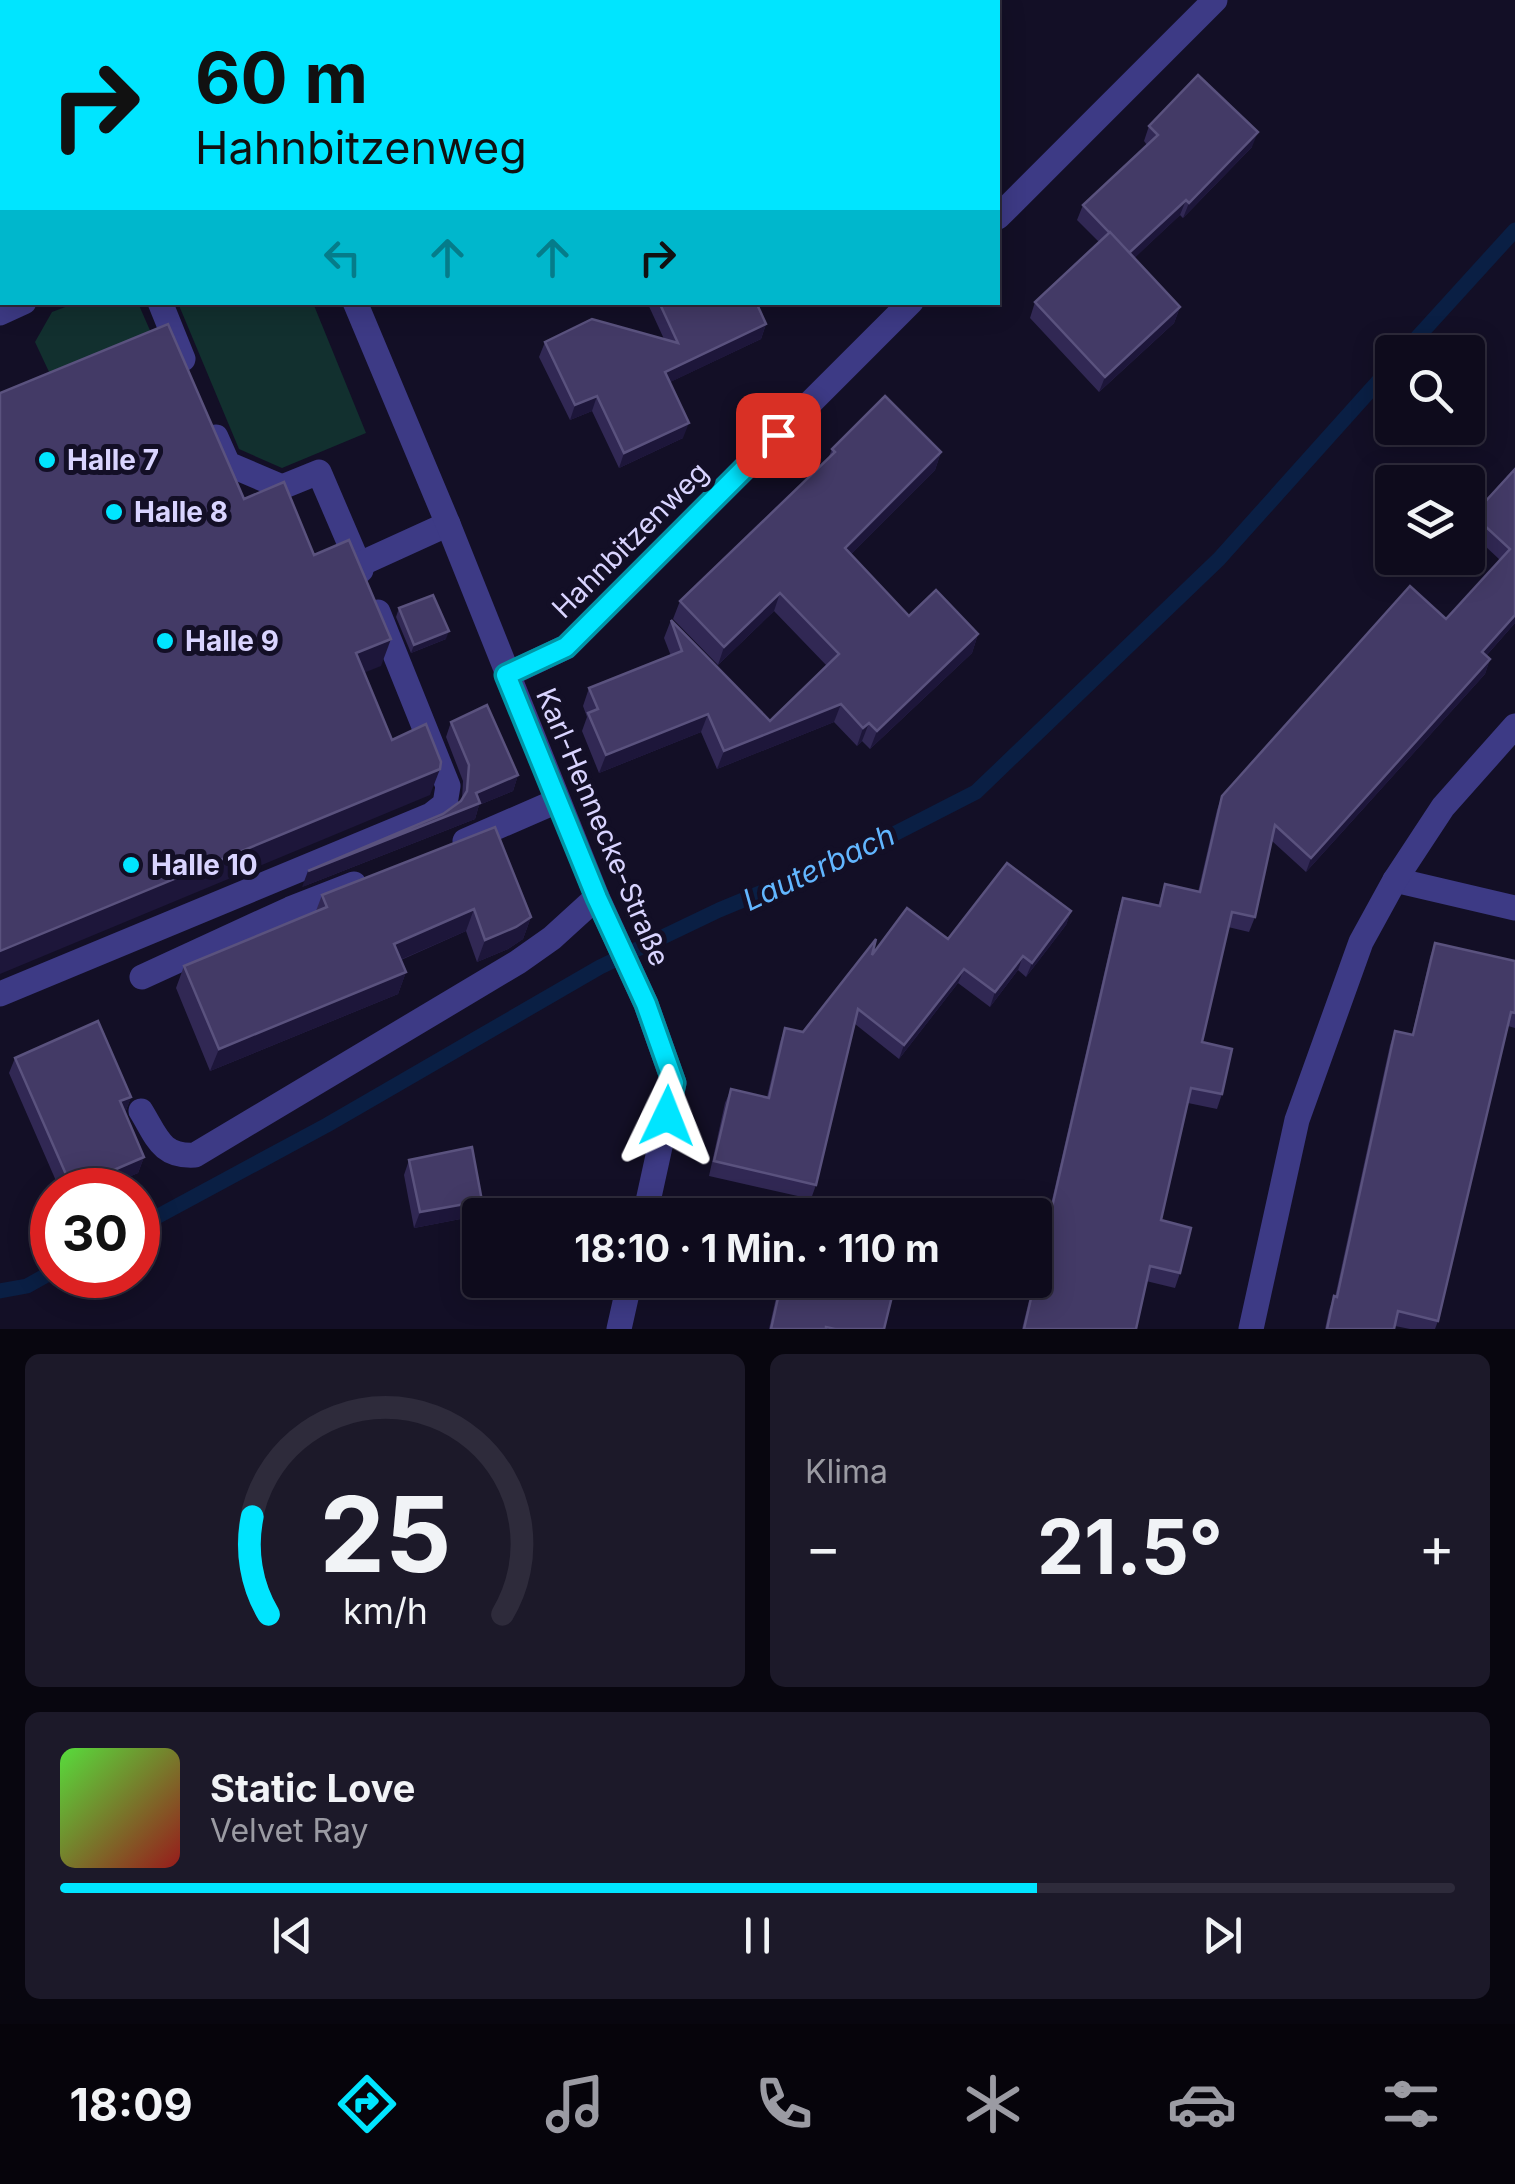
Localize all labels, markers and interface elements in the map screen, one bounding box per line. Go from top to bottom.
text: 60 m [195,35,368,120]
icon: right [30,40,160,170]
text: Hahnbitzenweg [195,120,527,175]
icon: left [315,230,370,285]
icon: ahead [420,230,475,285]
icon: ahead [525,230,580,285]
icon: right [630,230,685,285]
map controls [1375,335,1485,575]
button: search [1375,335,1485,445]
pin [736,393,821,478]
icon: arrive [751,408,806,463]
place label: Halle 7 [67,443,159,477]
marker: Halle 7 [36,449,58,471]
street label: Hahnbitzenweg [545,455,715,625]
button: layers [1375,465,1485,575]
place label: Halle 8 [134,495,228,529]
marker: Halle 8 [103,501,125,523]
place label: Halle 9 [185,624,279,658]
marker: Halle 9 [154,630,176,652]
street label: Karl-Hennecke-Straße [529,683,677,971]
water label: Lauterbach [737,816,900,918]
place label: Halle 10 [151,848,258,882]
marker: Halle 10 [120,854,142,876]
position arrow [615,1064,719,1168]
speed limit sign: 30 [30,1168,160,1298]
text: 18:10 · 1 Min. · 110 m [574,1225,940,1271]
text: Klima [805,1452,888,1491]
text: 25 [319,1471,451,1597]
text: 21.5° [1037,1501,1223,1592]
text: − [805,1514,841,1580]
text: + [1419,1514,1455,1580]
text: km/h [343,1589,427,1633]
text: Static Love [210,1765,415,1811]
text: Velvet Ray [210,1811,368,1850]
icon: previous [265,1908,320,1963]
icon: pause [730,1908,785,1963]
icon: next [1195,1908,1250,1963]
icon: directions [332,2069,402,2139]
icon: music [540,2069,610,2139]
icon: phone [749,2069,819,2139]
icon: climate [958,2069,1028,2139]
icon: car [1167,2069,1237,2139]
icon: filters [1376,2069,1446,2139]
text: 18:09 [69,2077,193,2132]

